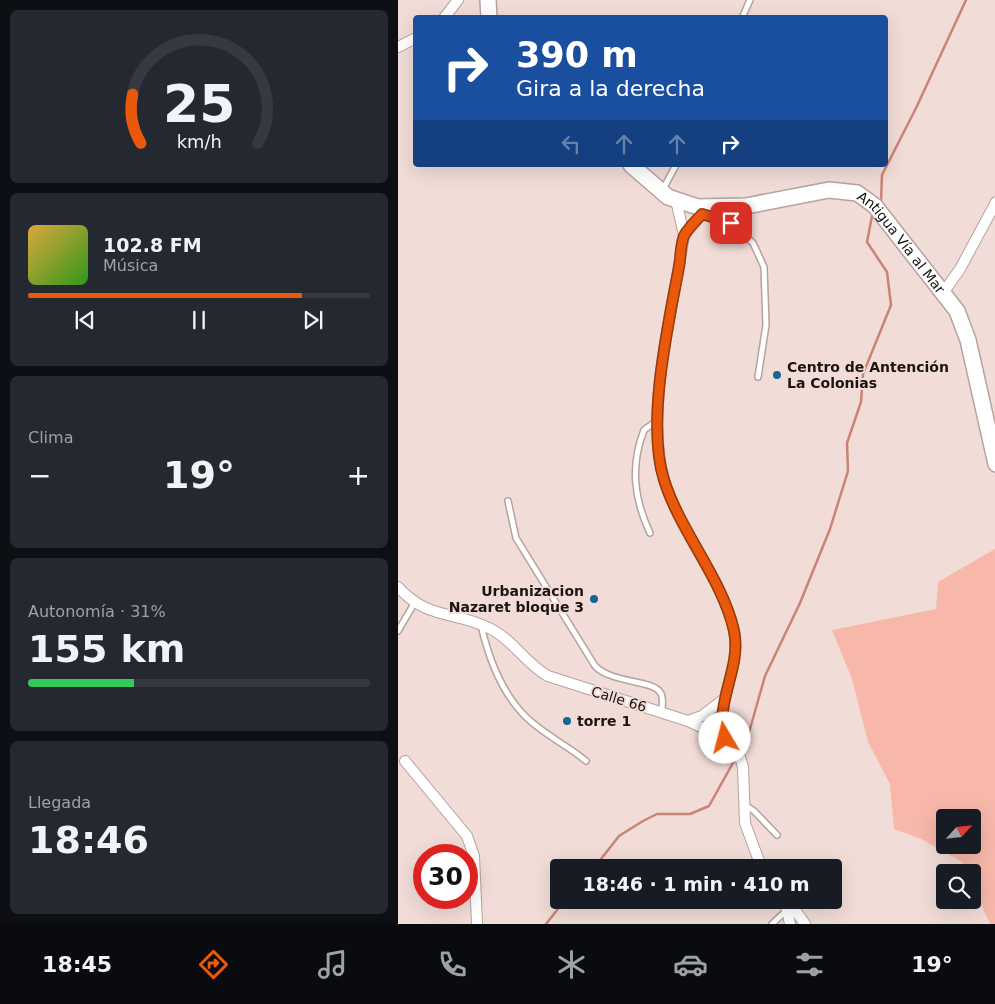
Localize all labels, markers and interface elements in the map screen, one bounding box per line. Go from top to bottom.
icon: right [433,35,498,100]
text: 390 m [516,35,638,75]
text: 25 [163,74,235,134]
text: Gira a la derecha [516,76,705,101]
icon: left [557,130,585,158]
icon: ahead [610,130,638,158]
icon: ahead [663,130,691,158]
icon: right [716,130,744,158]
text: km/h [176,131,222,152]
street label: Antigua Vía al Mar [854,188,948,297]
pin [710,202,752,244]
icon: arrive [717,209,745,237]
text: 102.8 FM [103,234,202,256]
text: Música [103,256,158,275]
icon: previous [71,306,99,334]
icon: pause [185,306,213,334]
icon: next [299,306,327,334]
place label: Centro de Antención La Colonias [787,359,949,391]
marker: Centro de Antención La Colonias [771,369,783,381]
text: Clima [28,428,73,447]
text: 19° [163,453,235,497]
text: − [28,459,51,492]
text: + [347,459,370,492]
place label: Urbanizacion Nazaret bloque 3 [449,583,584,615]
marker: Urbanizacion Nazaret bloque 3 [588,593,600,605]
text: Autonomía · 31% [28,602,166,621]
text: 155 km [28,627,185,671]
street label: Calle 66 [589,683,649,715]
position arrow [698,711,750,763]
place label: torre 1 [577,713,631,729]
marker: torre 1 [561,715,573,727]
text: Llegada [28,793,91,812]
north arrow [936,809,980,854]
map controls [936,809,981,909]
text: 18:46 [28,818,149,862]
speed limit sign: 30 [413,844,478,909]
button: search [936,864,981,909]
text: 18:46 · 1 min · 410 m [582,873,810,895]
icon: directions [196,947,231,982]
icon: music [315,947,350,982]
icon: phone [435,947,470,982]
icon: climate [554,947,589,982]
icon: car [673,947,708,982]
icon: filters [792,947,827,982]
text: 18:45 [42,952,112,977]
text: 19° [911,952,953,977]

